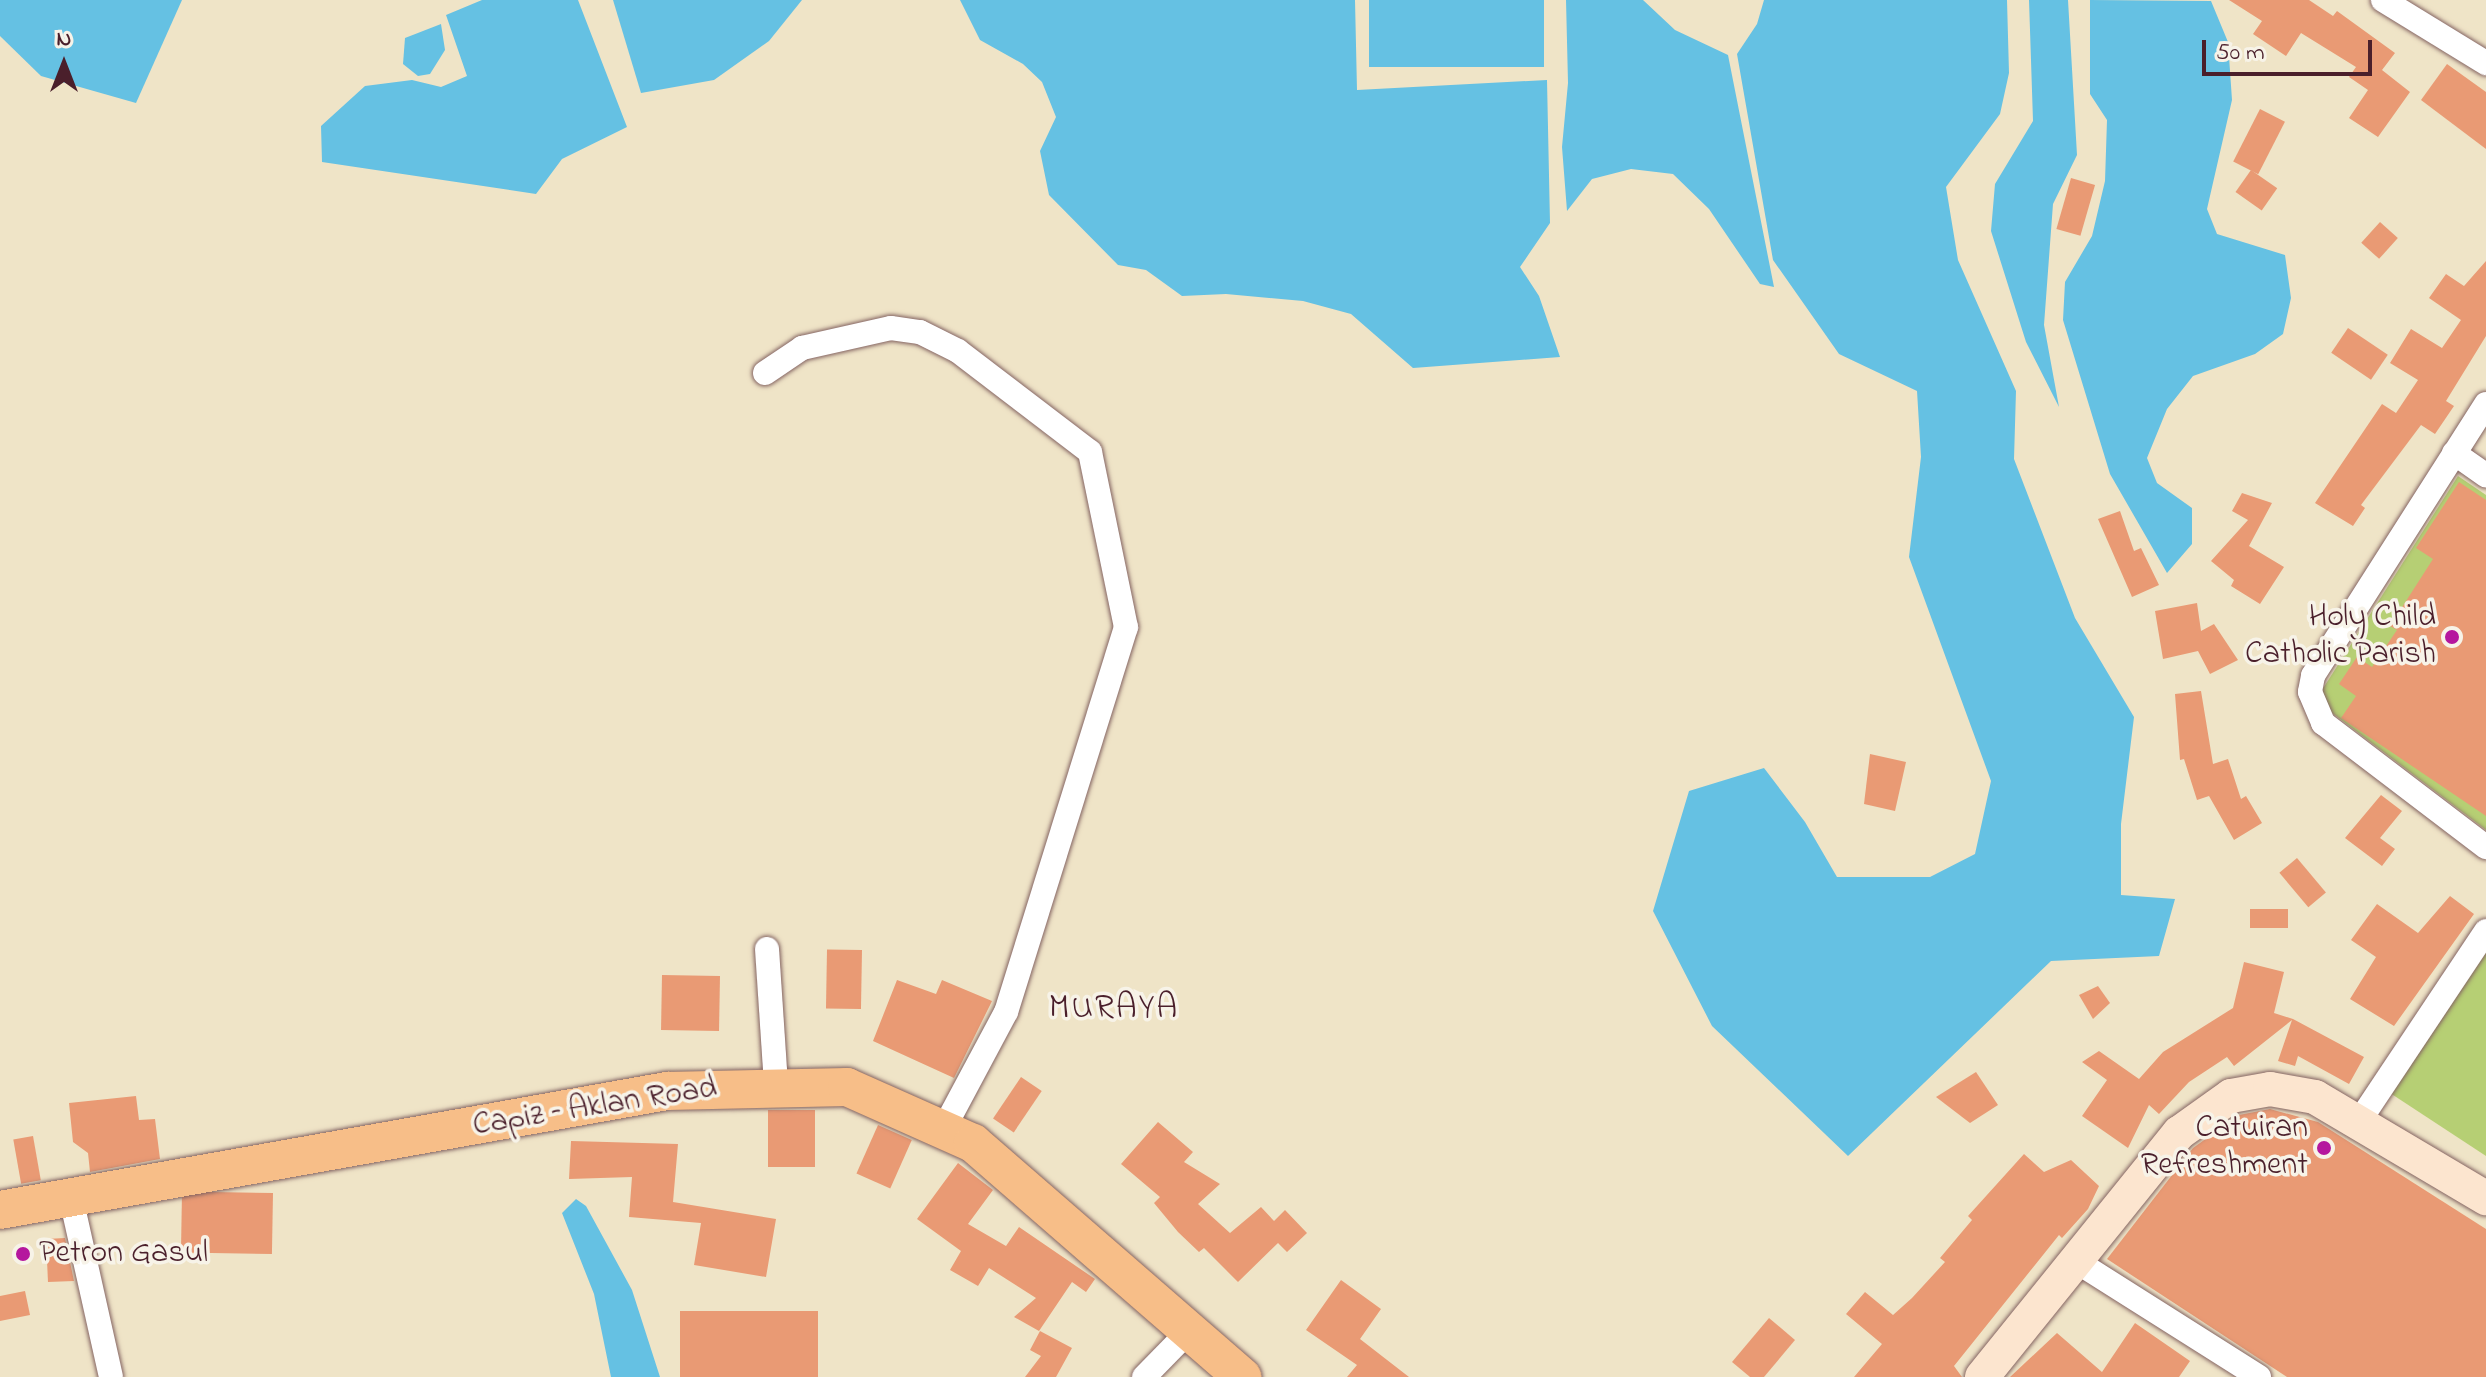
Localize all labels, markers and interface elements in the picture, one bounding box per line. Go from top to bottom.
north arrow [24,24,104,104]
text: N [57,24,71,56]
scale bar [2206,24,2376,74]
text: 50 m [2216,36,2265,71]
place label: Holy Child Catholic Parish [2245,600,2436,675]
marker: Holy Child Catholic Parish [2443,628,2461,646]
district label: MURAYA [1049,990,1179,1030]
street label: Capiz – Aklan Road [470,1070,720,1146]
place label: Catuiran Refreshment [2141,1111,2308,1186]
marker: Catuiran Refreshment [2315,1139,2333,1157]
place label: Petron Gasul [39,1235,208,1273]
marker: Petron Gasul [14,1245,32,1263]

